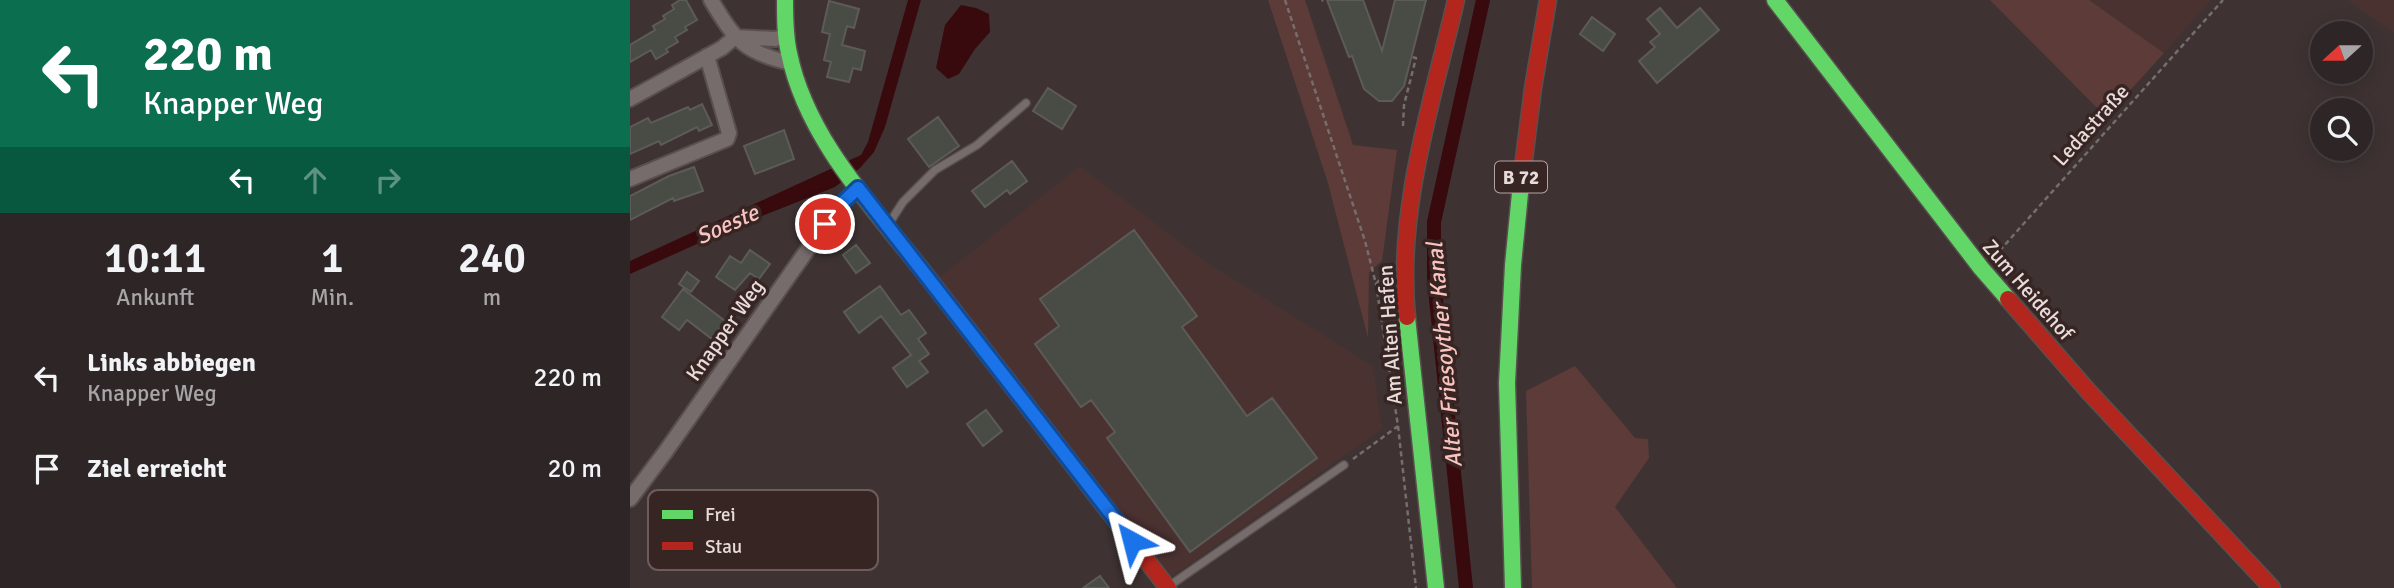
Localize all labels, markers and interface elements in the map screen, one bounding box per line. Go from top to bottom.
north arrow [2310,21,2373,84]
map controls [2310,21,2373,161]
text: 220 m [143,24,273,84]
icon: left [28,28,119,119]
street label: Ledastraße [2047,79,2135,171]
text: Knapper Weg [143,84,323,123]
button: search [2310,98,2373,161]
icon: left [223,161,261,199]
icon: ahead [296,161,334,199]
icon: right [369,161,407,199]
road number: B 72 [1495,162,1547,192]
pin [795,194,855,254]
water label: Soeste [691,197,764,251]
icon: arrive [806,205,844,243]
text: 10:11 [104,233,207,284]
text: 1 [321,233,344,284]
text: 240 [458,233,526,284]
street label: Zum Heidehof [1977,234,2080,347]
water label: Alter Friesoyther Kanal [1420,239,1469,469]
street label: Am Alten Hafen [1372,264,1408,406]
street label: Knapper Weg [680,274,770,386]
text: Ankunft [116,283,194,312]
text: Min. [311,283,354,312]
text: m [483,283,501,312]
text: Links abbiegen [87,347,256,379]
icon: left [28,359,66,397]
text: 220 m [533,362,602,394]
text: Knapper Weg [87,379,217,408]
icon: arrive [28,450,66,488]
text: Ziel erreicht [87,453,227,485]
text: 20 m [547,453,602,485]
legend [648,490,878,570]
text: Frei [705,503,736,527]
position arrow [1095,504,1169,578]
text: Stau [705,535,742,559]

